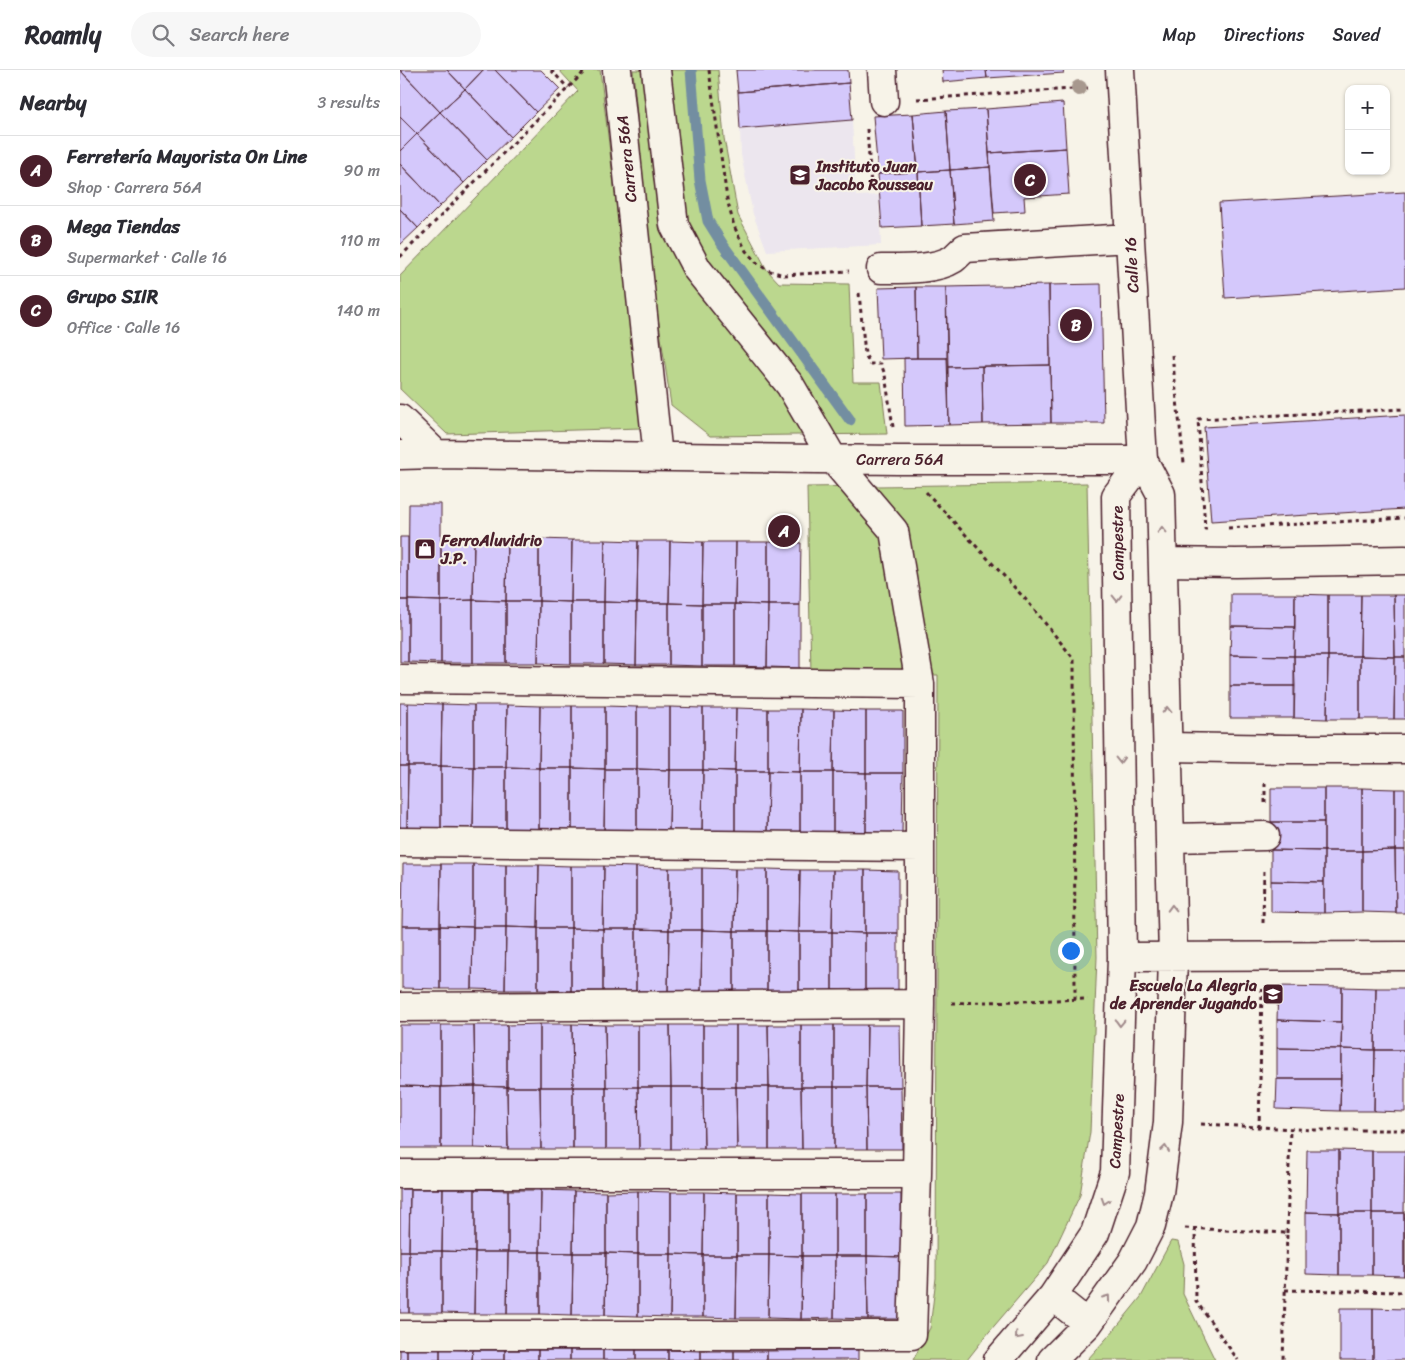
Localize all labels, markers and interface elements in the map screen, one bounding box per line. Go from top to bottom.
search box [131,12,481,57]
text: Roamly [25,14,101,56]
text: Search here [189,18,289,51]
text: Map [1163,19,1196,51]
text: Directions [1224,19,1305,51]
text: Saved [1333,19,1380,51]
icon: search [149,21,177,49]
text: Nearby [20,84,86,122]
map controls [1345,85,1390,175]
button: + [1345,85,1390,130]
text: 3 results [317,88,380,117]
street label: Carrera 56A [608,114,645,204]
button: − [1345,130,1390,175]
text: Ferretería Mayorista On Line [67,140,307,173]
place label: Instituto Juan Jacobo Rousseau [815,152,933,199]
text: A [31,156,41,185]
text: 90 m [344,156,380,185]
pin: C [1014,161,1046,199]
school or university icon: Instituto Juan Jacobo Rousseau [788,163,812,187]
text: Shop · Carrera 56A [67,173,202,202]
text: Mega Tiendas [67,210,180,243]
text: B [31,226,41,255]
text: 110 m [340,226,380,255]
street label: Calle 16 [1116,237,1147,293]
text: Supermarket · Calle 16 [67,243,227,272]
text: Grupo SIIR [67,280,158,313]
text: C [31,296,41,325]
text: 140 m [337,296,380,325]
pin: B [1060,306,1092,344]
text: Office · Calle 16 [67,313,180,342]
street label: Carrera 56A [856,445,944,474]
street label: Campestre [1102,505,1133,581]
pin: A [768,512,800,550]
place label: FerroAluvidrio J.P. [440,526,542,573]
one-way arrow [1157,526,1168,534]
shop icon: FerroAluvidrio J.P. [413,537,437,561]
one-way arrow [1112,594,1122,602]
one-way arrow [1162,706,1172,714]
one-way arrow [1114,756,1125,764]
one-way arrow [1167,904,1177,912]
your location [1058,938,1084,964]
place label: Escuela La Alegria de Aprender Jugando [1110,971,1257,1018]
school or university icon: Escuela La Alegria de Aprender Jugando [1261,982,1285,1006]
one-way arrow [1115,1019,1126,1027]
street label: Campestre [1100,1093,1133,1169]
one-way arrow [1159,1145,1170,1153]
one-way arrow [1101,1197,1111,1205]
one-way arrow [1102,1295,1110,1304]
one-way arrow [1015,1331,1024,1340]

